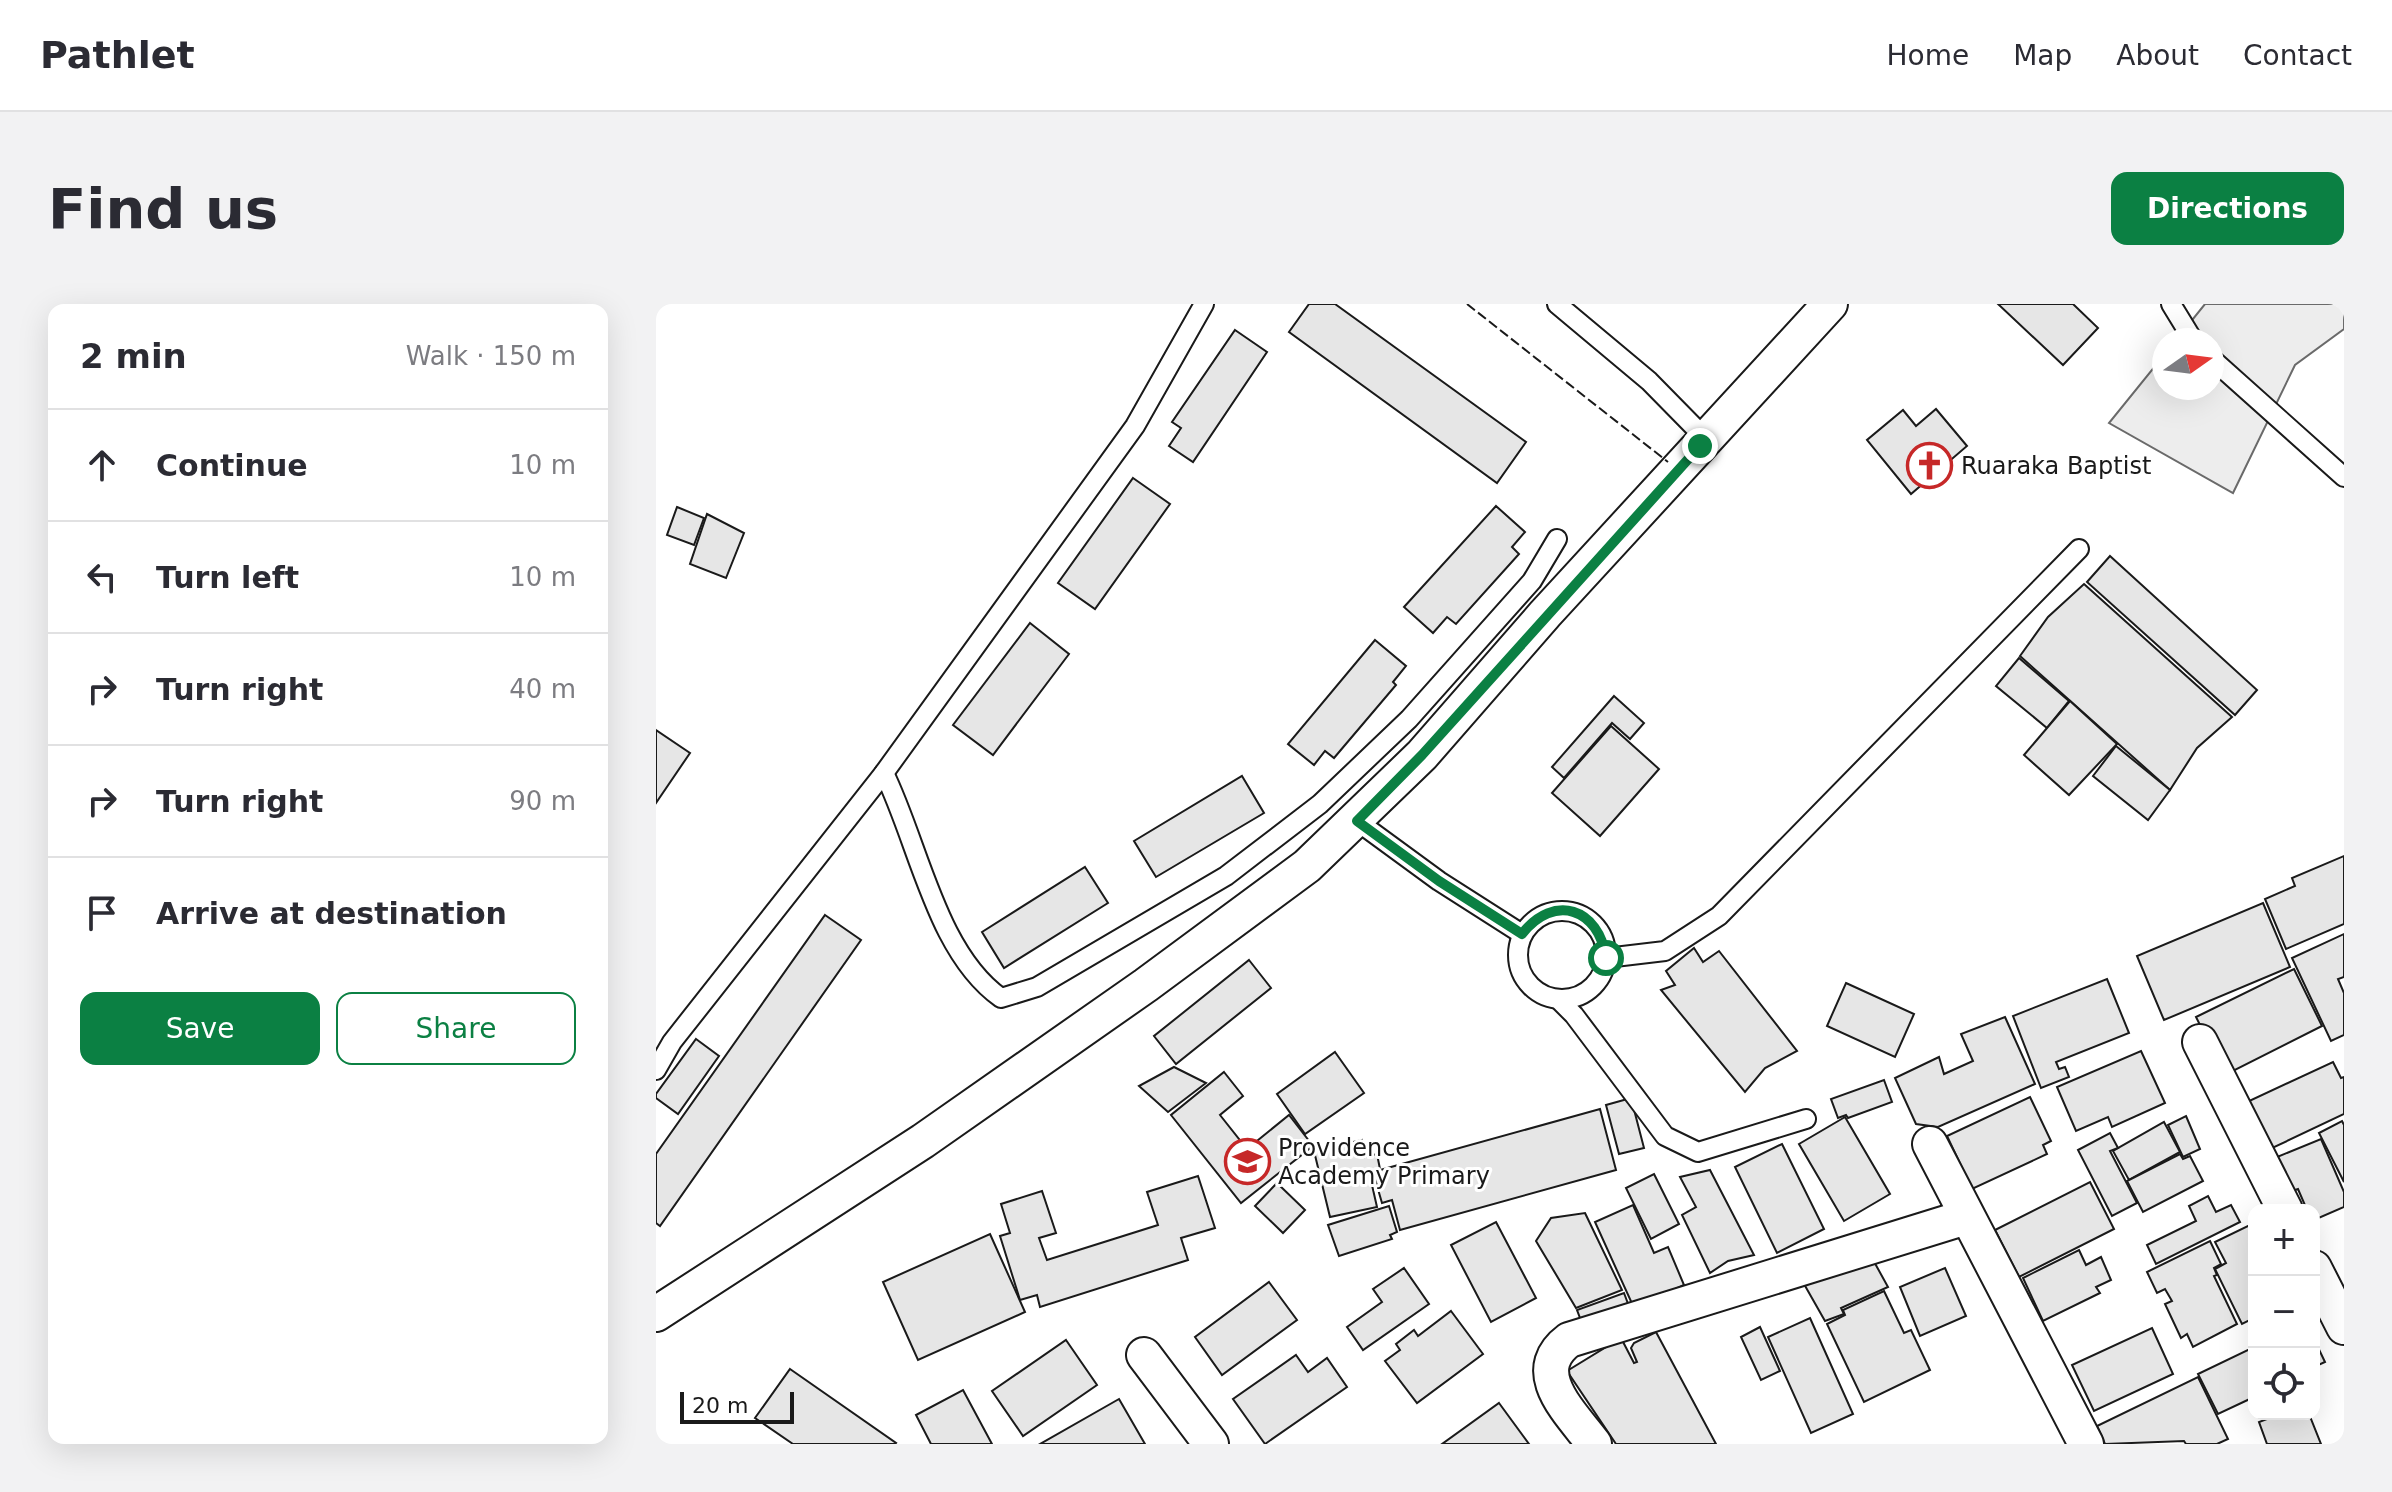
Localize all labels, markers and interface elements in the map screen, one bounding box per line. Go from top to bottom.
text: Pathlet [40,33,195,77]
text: Home [1886,39,1969,72]
text: Map [2013,39,2072,72]
text: About [2116,39,2199,72]
text: Contact [2243,39,2352,72]
button: Directions [2111,172,2344,245]
text: Find us [48,176,278,241]
north arrow [2152,328,2224,400]
text: 2 min [80,336,187,376]
text: Walk · 150 m [406,341,576,371]
route end [1682,428,1718,464]
church icon: Ruaraka Baptist [1906,442,1954,490]
icon: ahead [80,443,124,487]
text: Continue [156,448,308,483]
text: 10 m [509,450,576,480]
place label: Ruaraka Baptist [1961,452,2151,480]
icon: left [80,555,124,599]
text: Turn left [156,560,299,595]
text: 10 m [509,562,576,592]
icon: right [80,667,124,711]
text: Turn right [156,672,323,707]
text: 40 m [509,674,576,704]
icon: right [80,779,124,823]
text: Turn right [156,784,323,819]
text: 90 m [509,786,576,816]
icon: arrive [80,891,124,935]
text: Arrive at destination [156,896,507,931]
route start [1588,940,1624,976]
button: Save [80,992,320,1065]
button: Share [336,992,576,1065]
place label: Providence Academy Primary [1278,1134,1490,1190]
school or university icon: Providence Academy Primary [1223,1138,1271,1186]
map controls [2248,1204,2320,1420]
button: + [2248,1204,2320,1276]
button: − [2248,1276,2320,1348]
button: locate [2248,1348,2320,1420]
scale bar [680,1388,794,1424]
text: 20 m [692,1393,748,1418]

